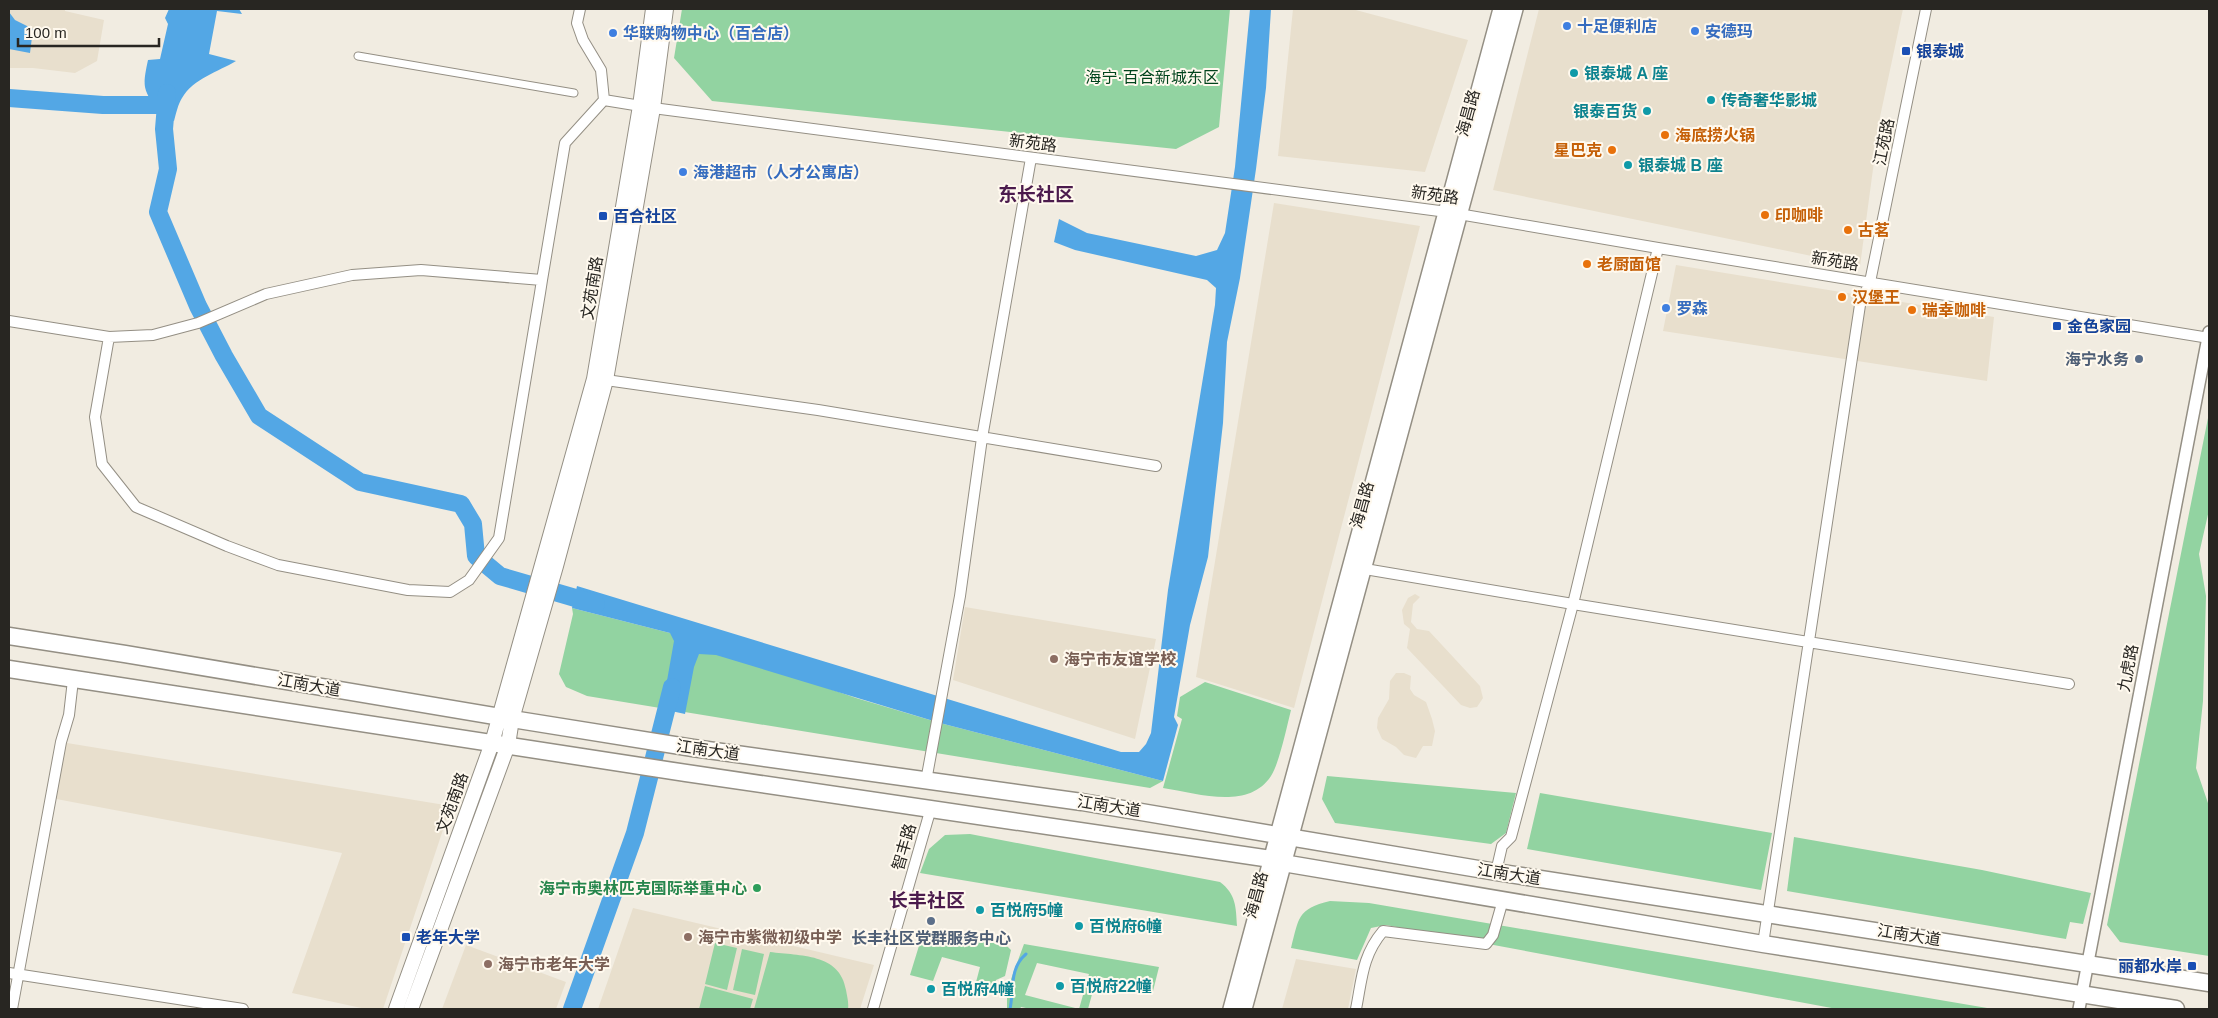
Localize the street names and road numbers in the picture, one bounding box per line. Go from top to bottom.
street label: 海昌路 [1454,88,1482,138]
street label: 江苑路 [1871,117,1897,167]
street label: 新苑路 [1008,132,1058,154]
street label: 新苑路 [1410,183,1460,207]
street label: 新苑路 [1810,249,1860,273]
street label: 文苑南路 [579,255,605,321]
street label: 海昌路 [1348,480,1376,530]
street label: 九虎路 [2115,643,2141,693]
street label: 江南大道 [276,671,342,699]
street label: 江南大道 [675,737,741,763]
street label: 文苑南路 [433,770,471,836]
street label: 江南大道 [1076,793,1142,819]
street label: 智丰路 [889,822,919,872]
street label: 江南大道 [1476,861,1542,887]
street label: 海昌路 [1242,870,1270,920]
street label: 江南大道 [1876,922,1942,948]

